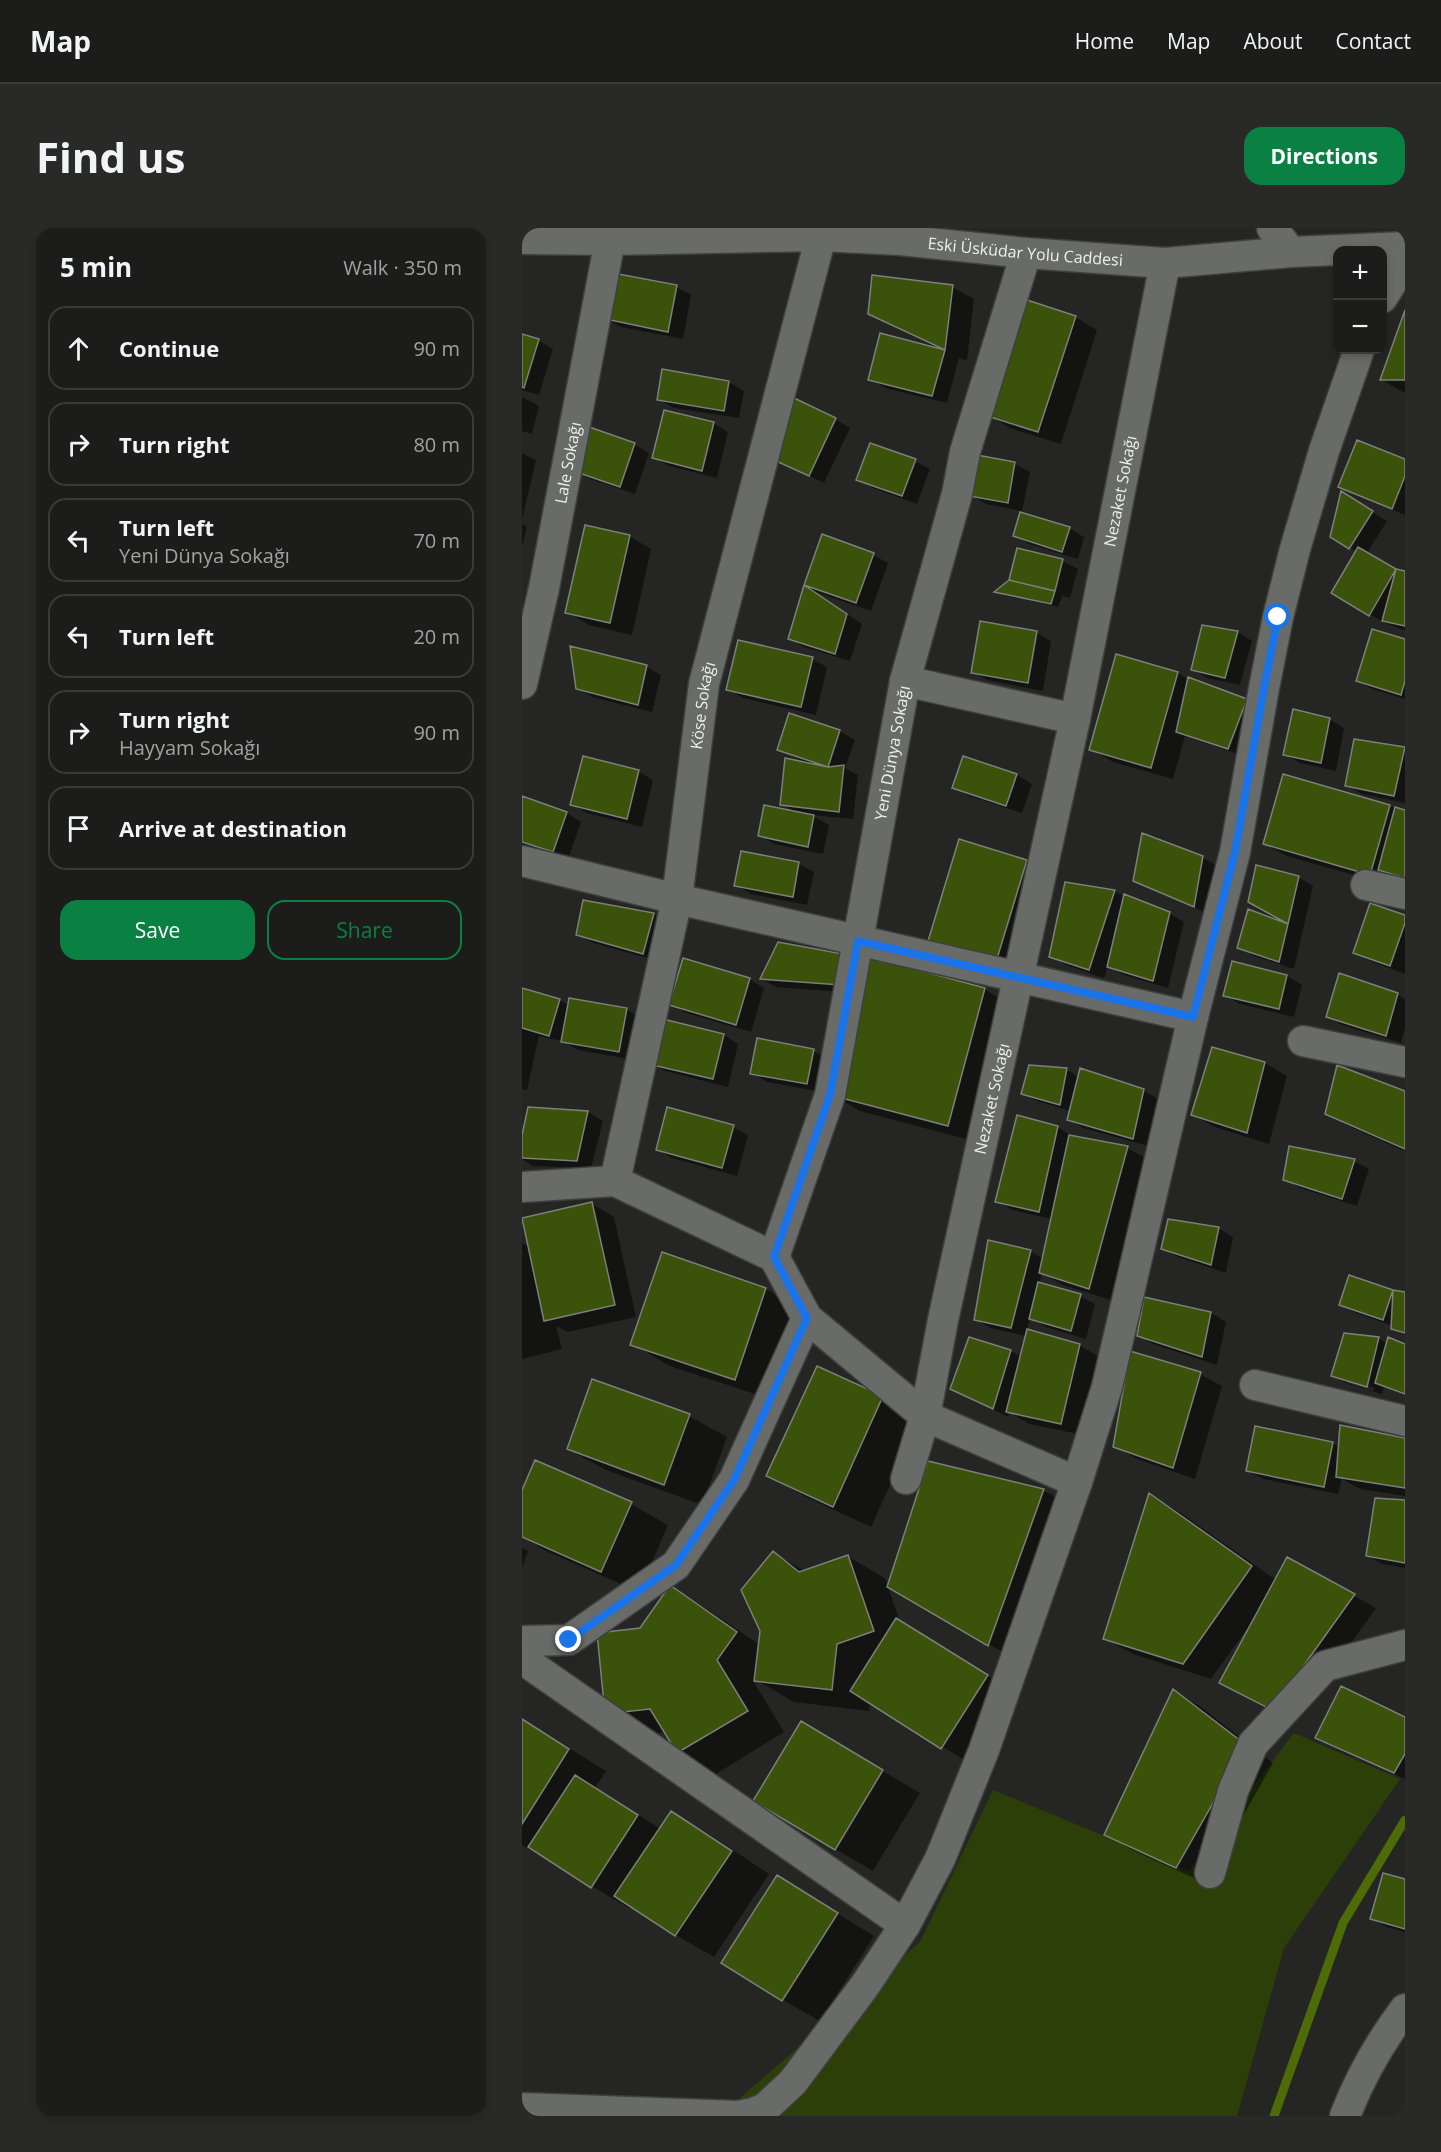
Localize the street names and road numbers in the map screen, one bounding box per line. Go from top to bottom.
street label: Eski Üsküdar Yolu Caddesi [927,232,1124,271]
street label: Lale Sokağı [549,420,586,505]
street label: Nezaket Sokağı [1098,434,1142,549]
street label: Köse Sokağı [685,659,720,751]
street label: Yeni Dünya Sokağı [869,684,915,822]
street label: Nezaket Sokağı [969,1041,1014,1156]

